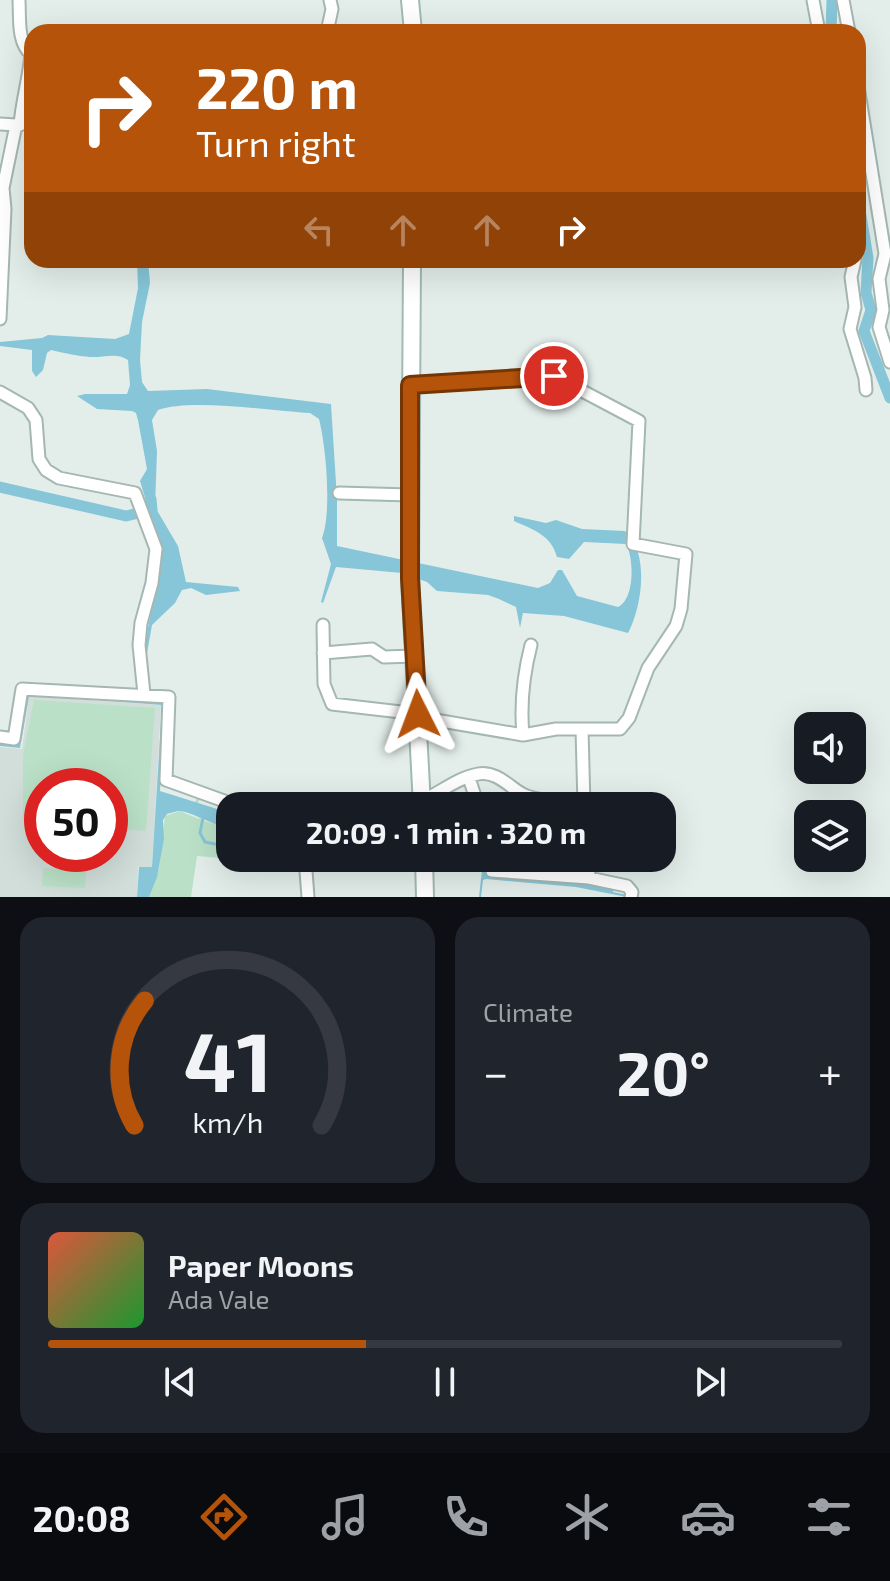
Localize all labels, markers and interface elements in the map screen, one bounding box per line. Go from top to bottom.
text: 220 m [196,53,358,120]
icon: right [64,56,168,160]
text: Turn right [196,121,356,164]
icon: left [297,208,341,252]
icon: ahead [381,208,425,252]
icon: ahead [465,208,509,252]
icon: right [549,208,593,252]
pin [520,342,588,410]
icon: arrive [532,354,576,398]
position arrow [376,672,460,756]
map controls [794,712,866,872]
button: sound [794,712,866,784]
speed limit sign: 50 [24,768,128,872]
button: layers [794,800,866,872]
text: 20:09 · 1 min · 320 m [306,814,586,850]
text: Climate [483,996,573,1027]
text: 41 [183,1009,272,1109]
text: 20° [617,1036,710,1108]
text: − [483,1045,509,1098]
text: + [818,1045,842,1098]
text: km/h [192,1104,263,1139]
text: Paper Moons [168,1247,354,1283]
text: Ada Vale [168,1283,270,1314]
icon: previous [158,1360,202,1404]
icon: pause [423,1360,467,1404]
icon: next [688,1360,732,1404]
icon: directions [196,1489,252,1545]
icon: music [317,1489,373,1545]
icon: phone [438,1489,494,1545]
icon: climate [559,1489,615,1545]
icon: car [680,1489,736,1545]
icon: filters [801,1489,857,1545]
text: 20:08 [33,1496,131,1539]

